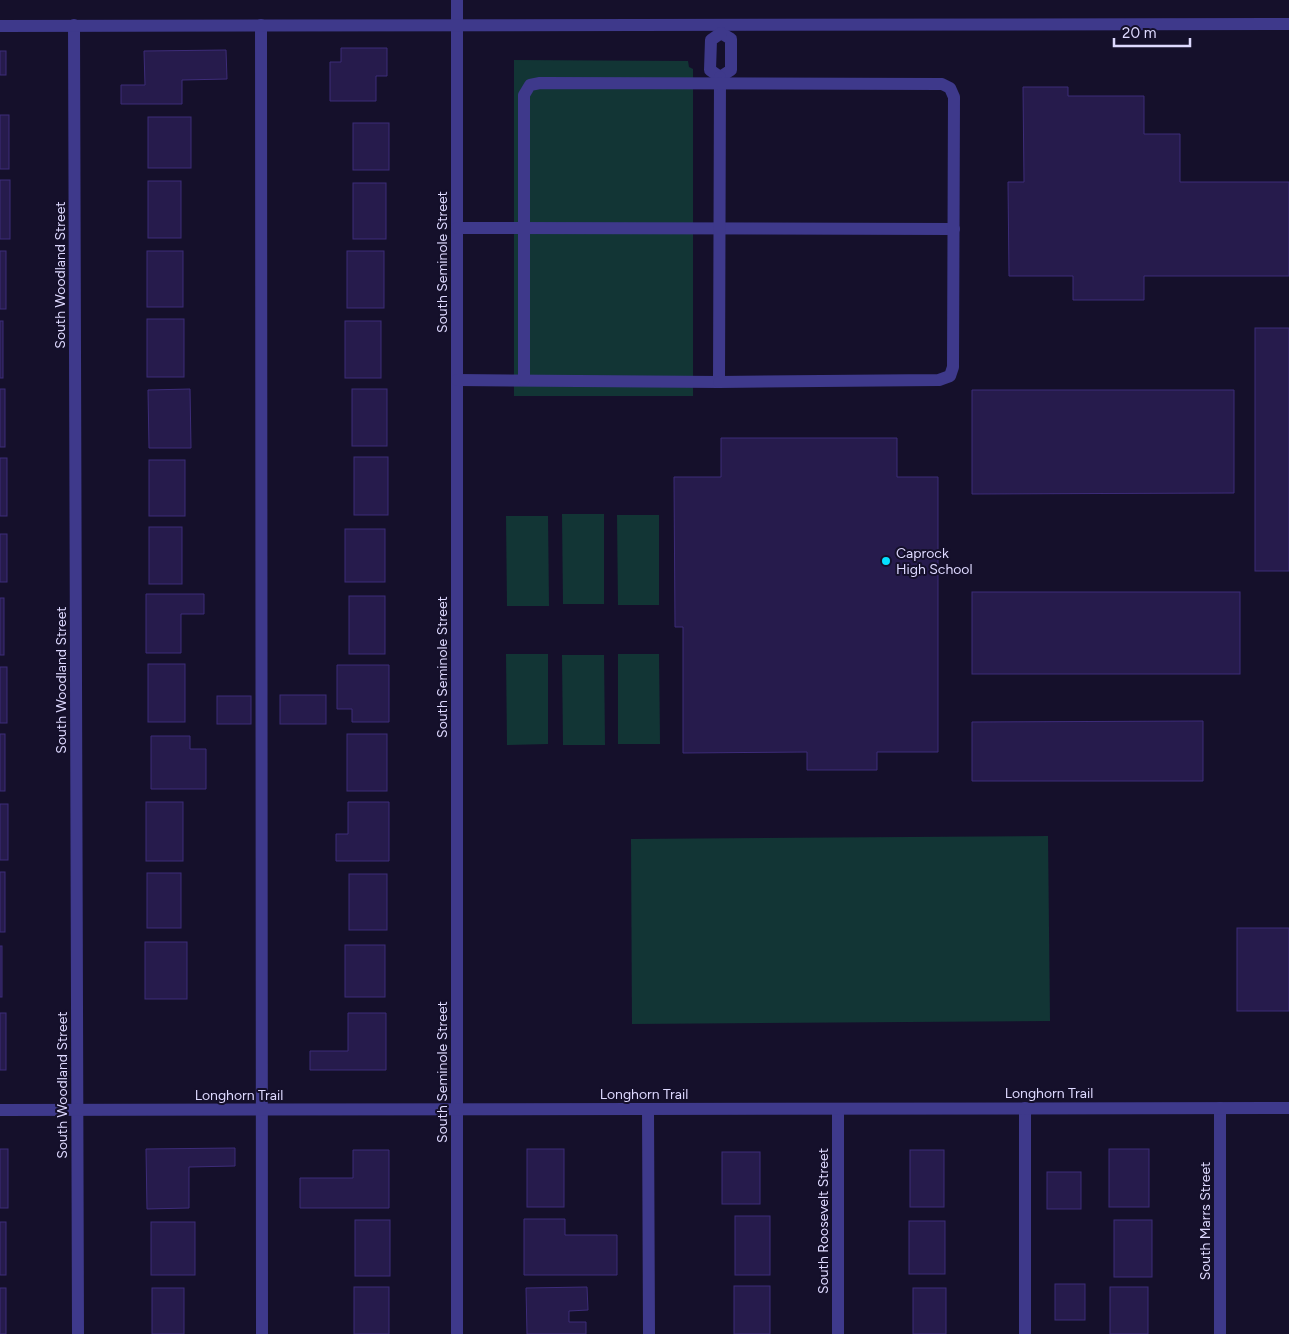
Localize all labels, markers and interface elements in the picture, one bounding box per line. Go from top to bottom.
scale bar [1114,15,1190,47]
text: 20 m [1122,24,1156,42]
street label: South Seminole Street [434,191,451,333]
street label: South Woodland Street [52,201,69,349]
place label: Caprock High School [896,545,973,578]
marker: Caprock High School [880,555,892,567]
street label: South Seminole Street [434,596,451,738]
street label: South Woodland Street [53,606,70,754]
street label: South Seminole Street [434,1001,451,1143]
street label: South Woodland Street [54,1011,71,1159]
street label: Longhorn Trail [1005,1085,1093,1102]
street label: Longhorn Trail [600,1086,688,1103]
street label: Longhorn Trail [195,1087,283,1104]
street label: South Roosevelt Street [815,1148,832,1294]
street label: South Marrs Street [1197,1162,1214,1280]

